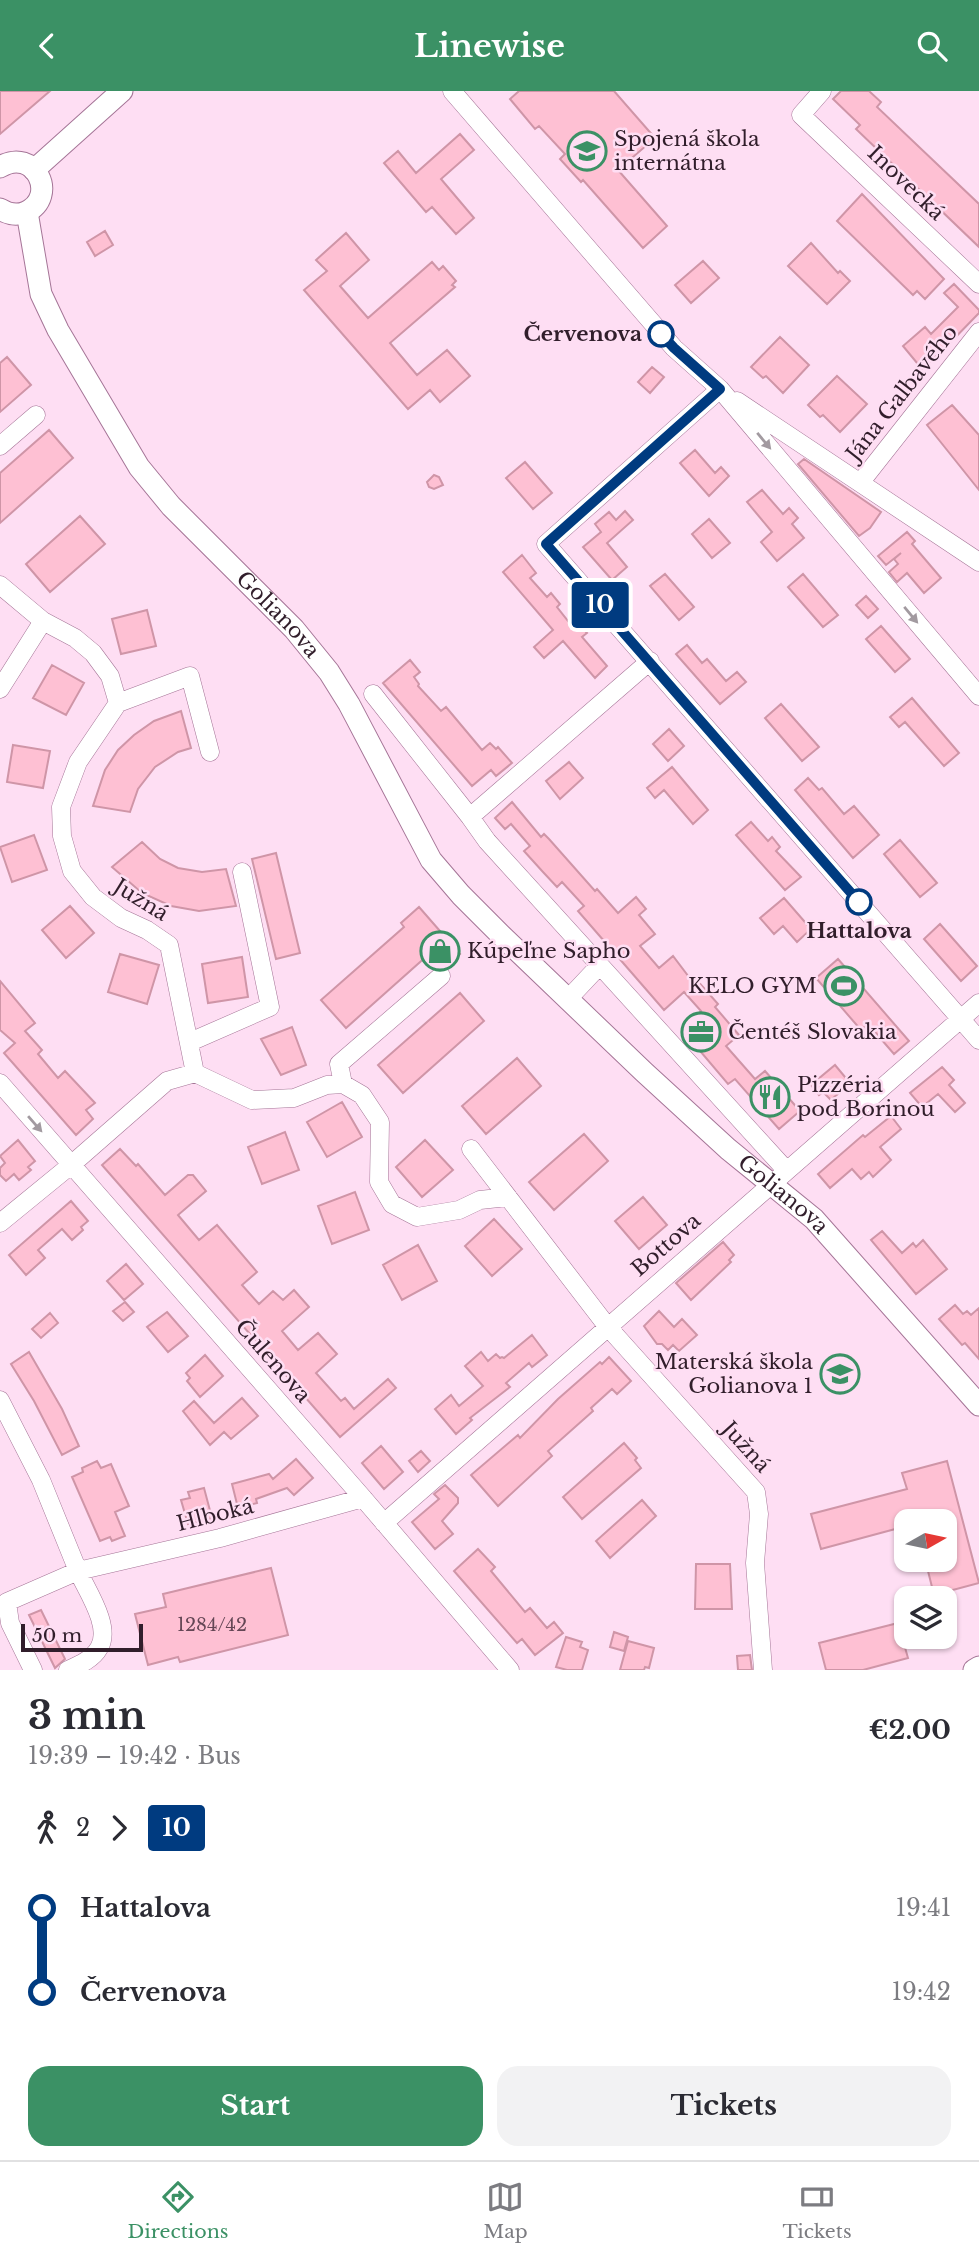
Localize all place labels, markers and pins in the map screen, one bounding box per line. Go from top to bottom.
place label: Spojená škola internátna [614,126,760,176]
school or university icon: Spojená škola internátna [566,130,608,172]
place label: Červenova [524,321,642,347]
marker: Červenova [648,321,674,347]
marker: Hattalova [846,889,872,915]
place label: Hattalova [806,918,912,944]
shop icon: Kúpeľne Sapho [419,930,461,972]
place label: Kúpeľne Sapho [467,938,630,964]
sports icon: KELO GYM [823,965,865,1007]
place label: KELO GYM [688,973,817,999]
office icon: Čentéš Slovakia [680,1011,722,1053]
place label: Čentéš Slovakia [728,1019,897,1045]
place label: Pizzéria pod Borinou [797,1072,935,1122]
restaurant icon: Pizzéria pod Borinou [749,1076,791,1118]
place label: Materská škola Golianova 1 [655,1349,813,1399]
school or university icon: Materská škola Golianova 1 [819,1353,861,1395]

